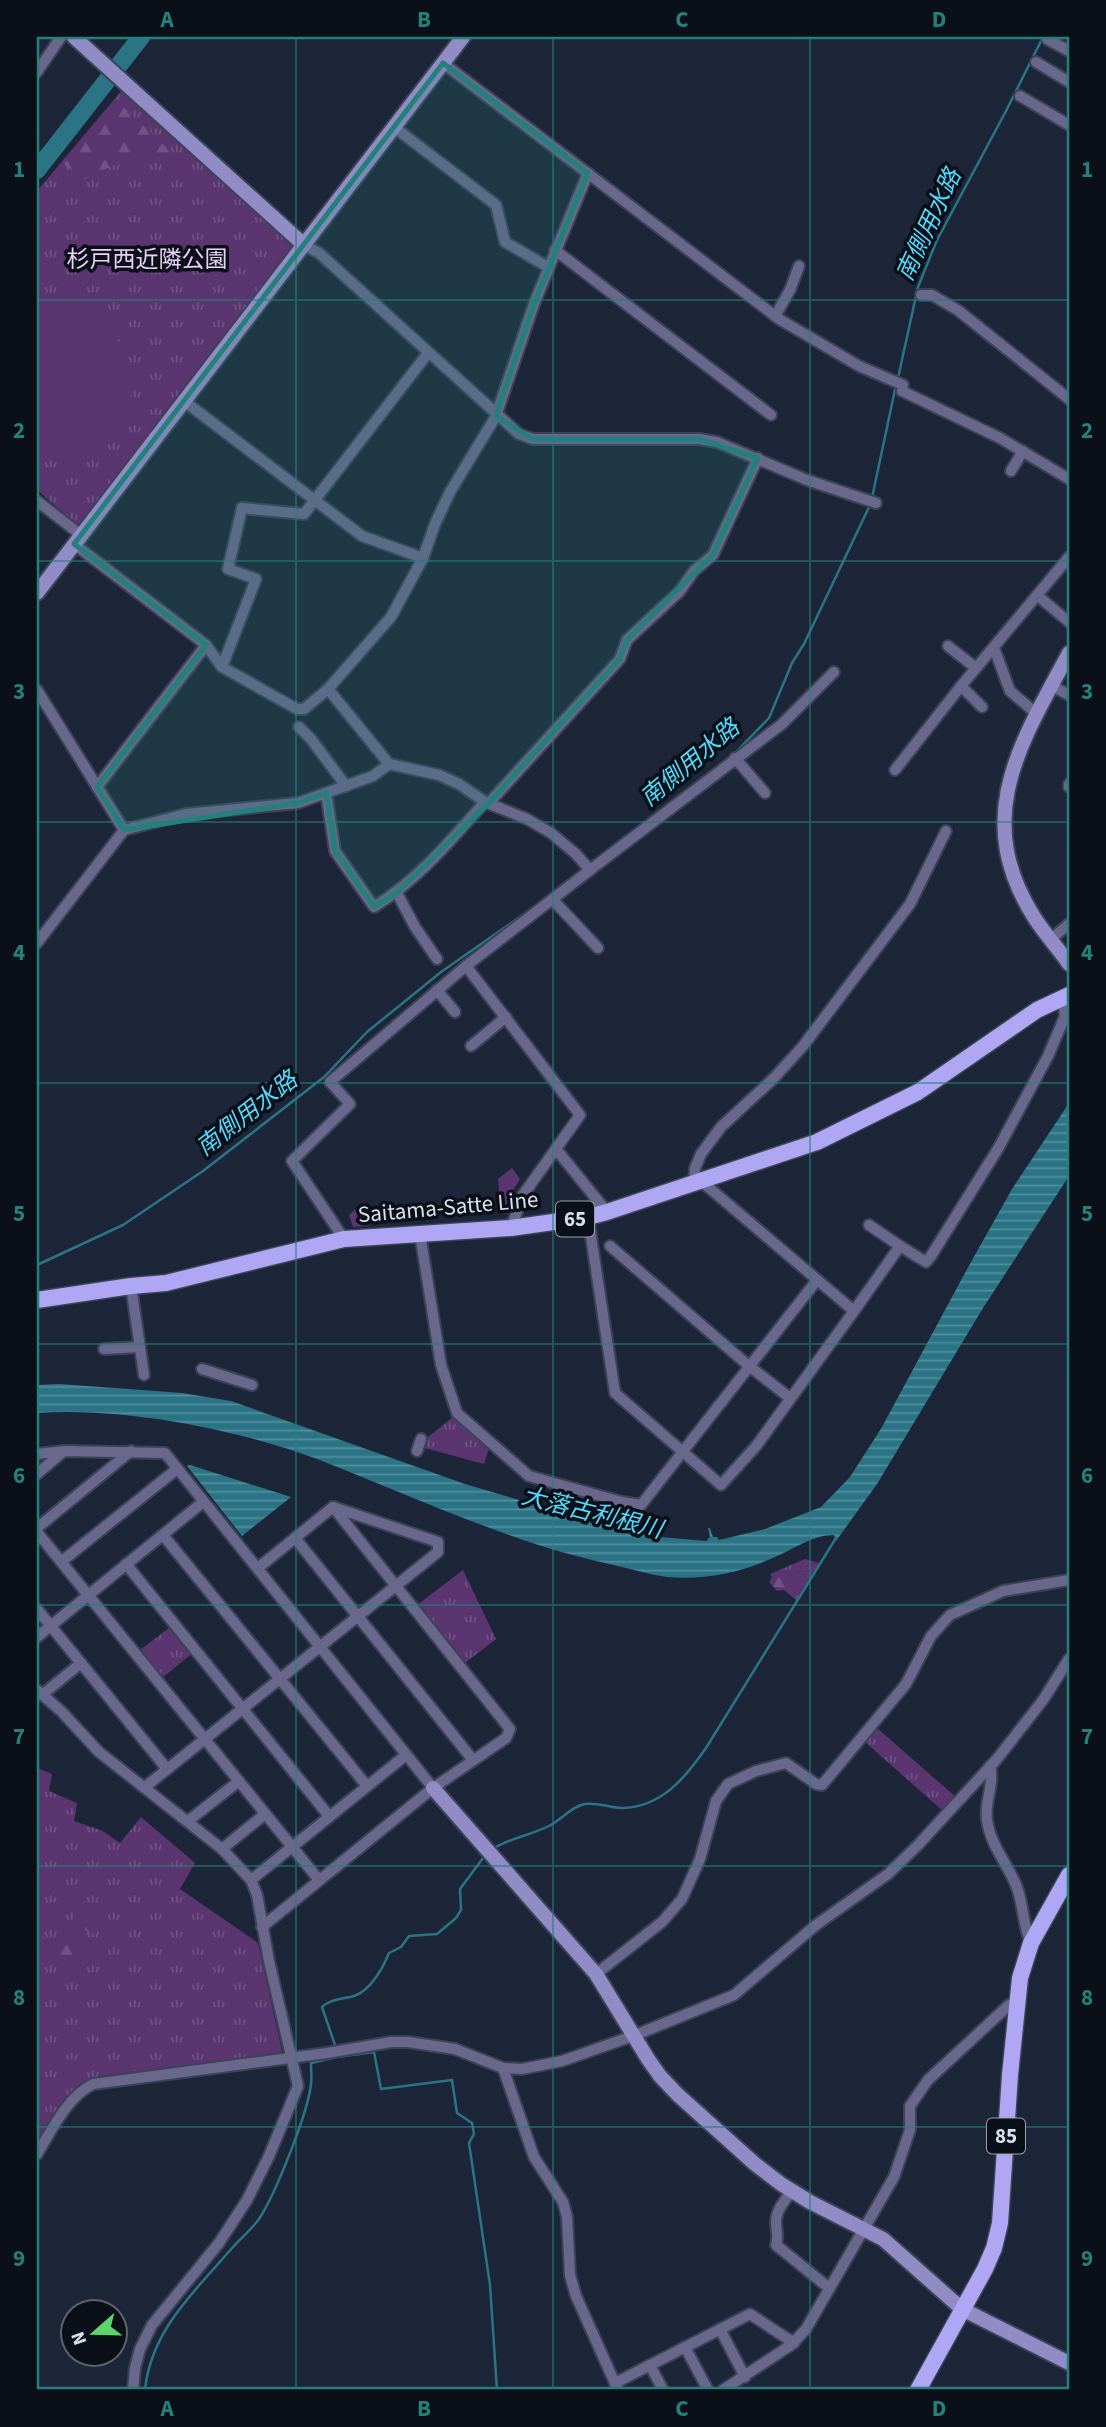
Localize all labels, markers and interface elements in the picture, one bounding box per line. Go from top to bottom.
text: A [159,3,174,36]
text: B [417,3,431,36]
text: C [675,3,689,36]
text: D [932,3,946,36]
text: 1 [13,153,25,186]
text: 1 [1081,153,1093,186]
water label: 南側用水路 [888,161,971,287]
park label: 杉戸西近隣公園 [67,243,228,276]
text: 2 [13,414,25,447]
text: 2 [1081,414,1093,447]
text: 3 [13,675,25,708]
text: 3 [1081,675,1093,708]
water label: 南側用水路 [633,710,749,815]
text: 4 [13,936,25,969]
text: 4 [1081,936,1093,969]
water label: 南側用水路 [189,1062,307,1165]
street label: Saitama-Satte Line [356,1183,540,1231]
text: 5 [13,1197,25,1230]
text: 5 [1081,1197,1093,1230]
road number: 65 [556,1202,594,1236]
text: 6 [13,1459,25,1492]
text: 6 [1081,1459,1093,1492]
water label: 大落古利根川 [518,1479,669,1548]
text: 7 [13,1720,25,1753]
text: 7 [1081,1720,1093,1753]
text: 8 [13,1981,25,2014]
text: 8 [1081,1981,1093,2014]
road number: 85 [987,2118,1025,2154]
text: 9 [13,2242,25,2275]
text: 9 [1081,2242,1093,2275]
north arrow [60,2298,130,2368]
text: N [65,2328,94,2349]
text: A [159,2392,174,2425]
text: B [417,2392,431,2425]
text: C [675,2392,689,2425]
text: D [932,2392,946,2425]

